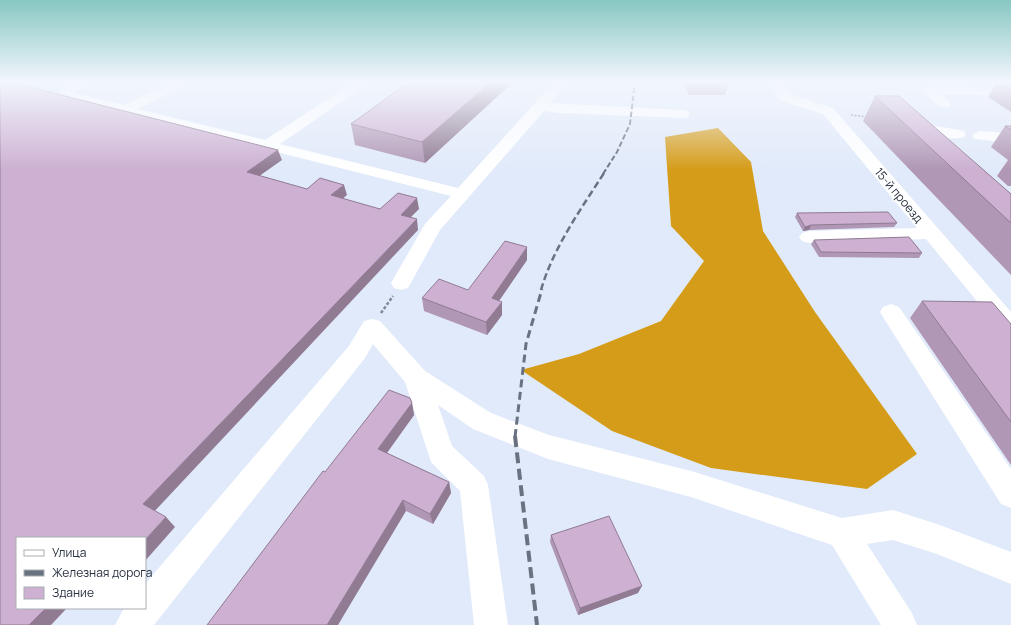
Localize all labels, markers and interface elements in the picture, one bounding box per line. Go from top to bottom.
street label: 15-й проезд [871,164,927,226]
legend [16,537,146,609]
text: Улица [52,544,86,561]
text: Железная дорога [52,564,152,581]
text: Здание [52,584,94,601]

